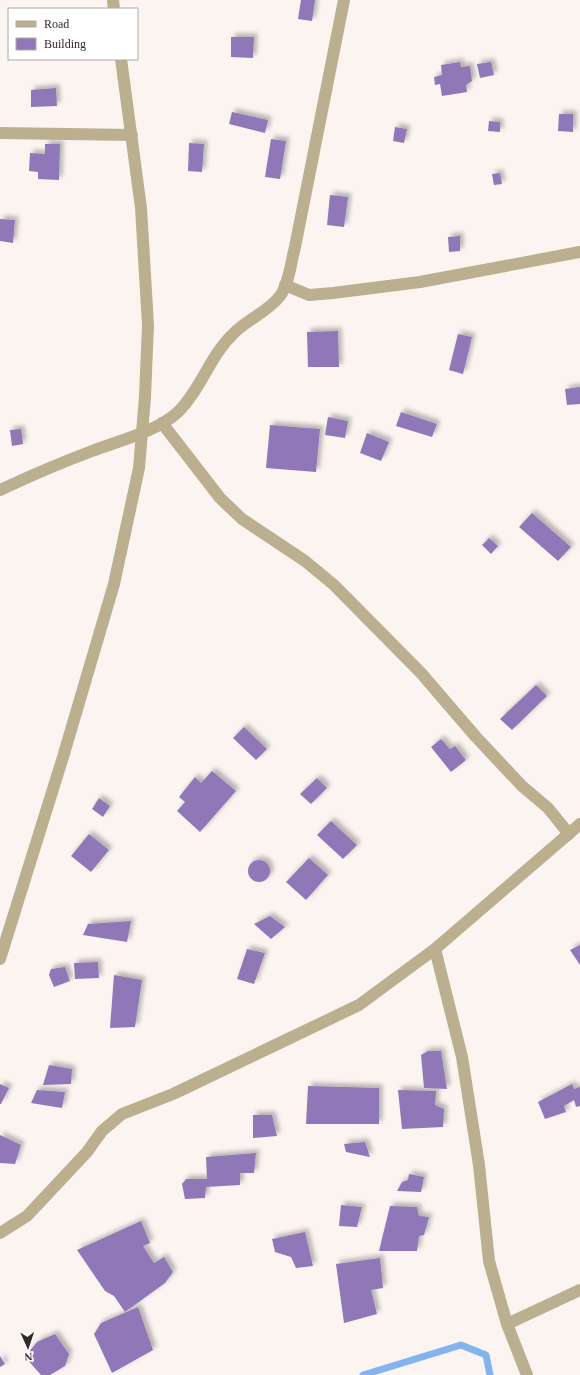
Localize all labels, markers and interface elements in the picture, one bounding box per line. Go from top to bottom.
legend [8,8,138,60]
text: Road [44,17,69,31]
text: Building [44,37,86,51]
north arrow [8,1327,48,1367]
text: N [24,1351,33,1363]

